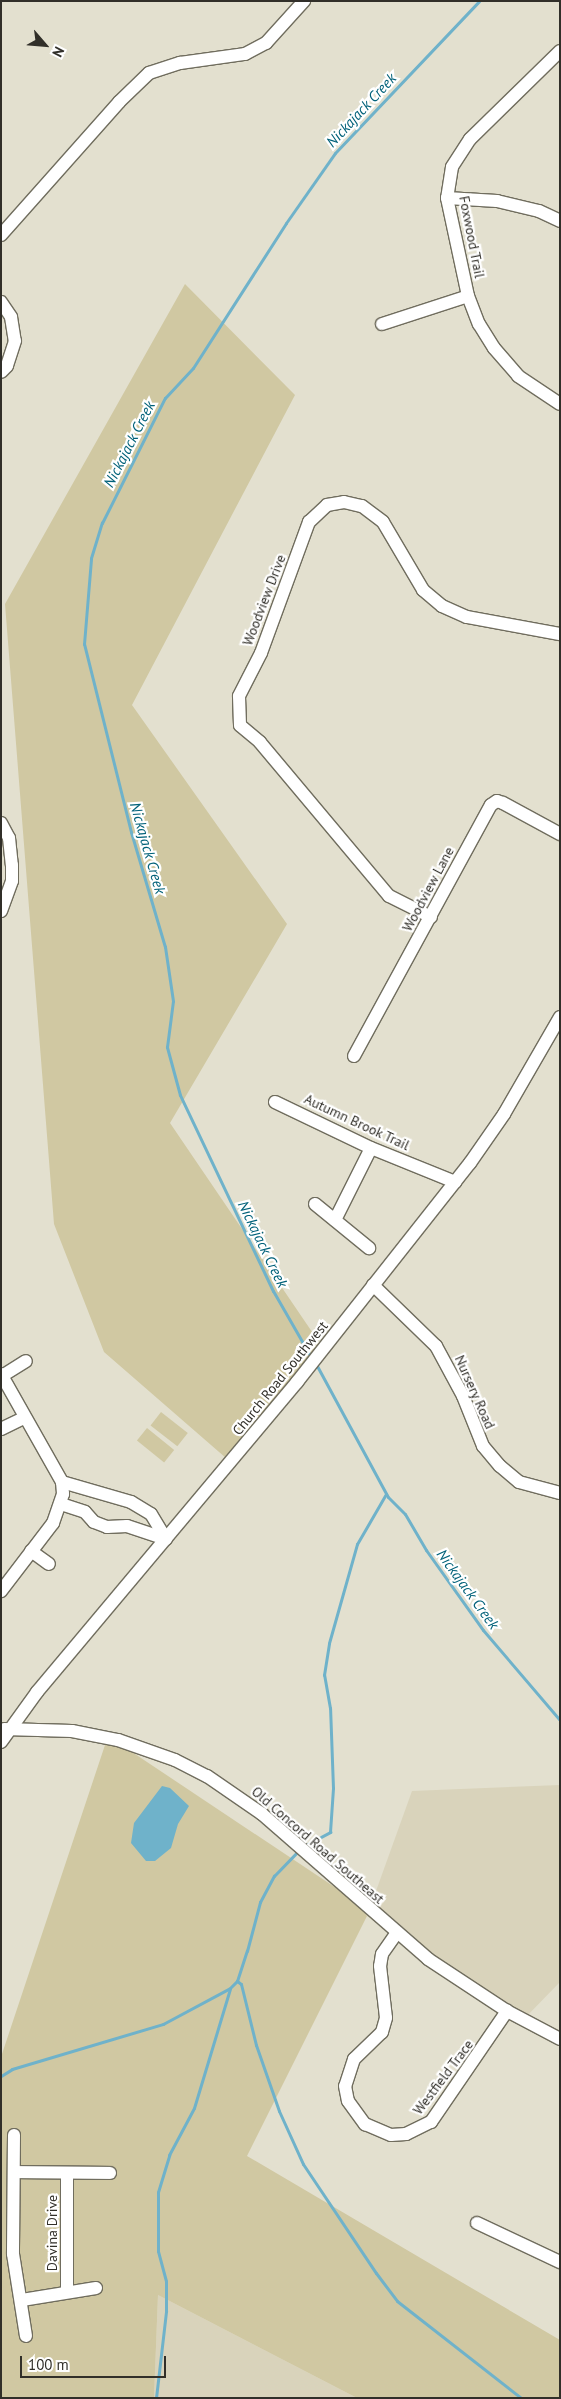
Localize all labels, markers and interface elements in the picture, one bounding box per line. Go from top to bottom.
north arrow [20,20,70,70]
text: N [48,44,68,60]
water label: Nickajack Creek [322,69,400,151]
street label: Foxwood Trail [456,194,488,280]
water label: Nickajack Creek [99,398,159,490]
street label: Woodview Drive [239,552,289,648]
water label: Nickajack Creek [126,800,170,896]
street label: Woodview Lane [399,844,457,934]
street label: Autumn Brook Trail [301,1090,413,1154]
water label: Nickajack Creek [234,1197,292,1291]
street label: Church Road Southwest [229,1318,331,1438]
street label: Nursery Road [451,1352,499,1432]
water label: Nickajack Creek [433,1545,503,1633]
street label: Old Concord Road Southeast [248,1783,388,1907]
street label: Westfield Trace [409,2036,477,2118]
street label: Davina Drive [44,2195,60,2271]
scale bar [22,2346,169,2378]
text: 100 m [28,2355,69,2374]

